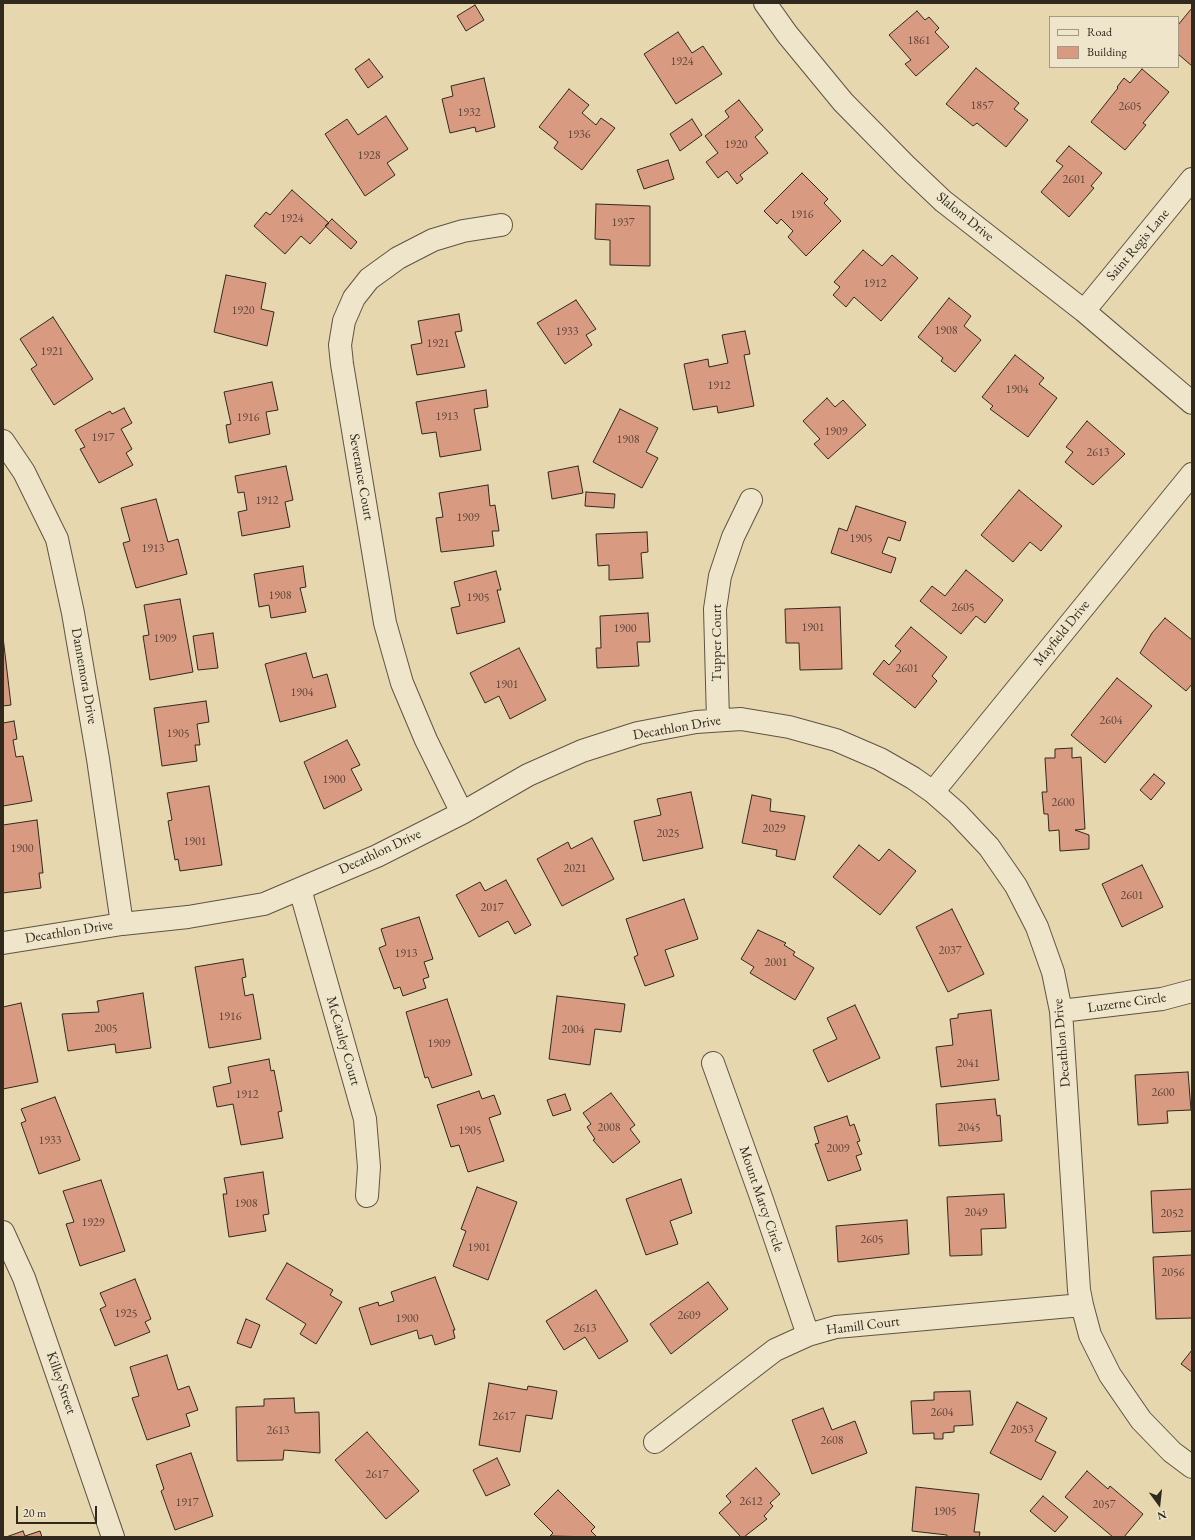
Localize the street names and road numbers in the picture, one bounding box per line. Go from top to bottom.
street label: Slalom Drive [933,189,997,245]
street label: Saint Regis Lane [1103,206,1173,284]
street label: Severance Court [345,432,377,522]
street label: Mayfield Drive [1030,597,1094,669]
street label: Tupper Court [709,604,725,682]
street label: Dannemora Drive [67,627,101,725]
street label: Decathlon Drive [632,712,722,744]
street label: Decathlon Drive [336,826,424,878]
street label: Decathlon Drive [24,917,114,947]
street label: Luzerne Circle [1087,989,1167,1017]
street label: McCauley Court [322,994,364,1088]
street label: Decathlon Drive [1050,998,1074,1088]
street label: Mount Marcy Circle [735,1144,787,1254]
street label: Hamill Court [825,1313,901,1339]
street label: Killey Street [43,1350,79,1416]

